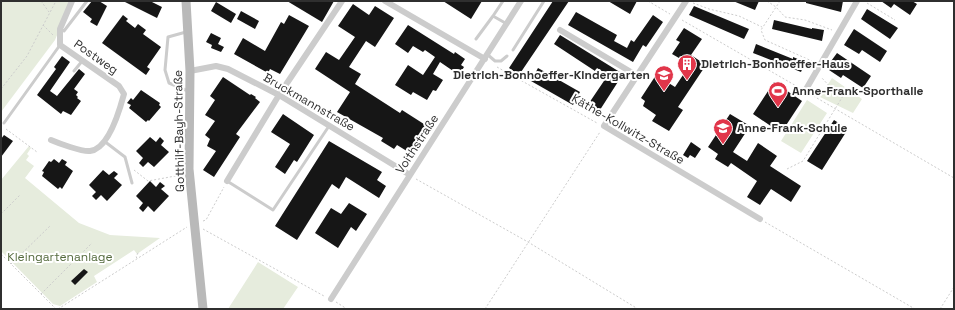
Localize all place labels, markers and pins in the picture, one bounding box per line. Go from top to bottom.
building icon: Dietrich-Bonhoeffer-Haus [676,53,698,81]
place label: Dietrich-Bonhoeffer-Haus [701,56,850,72]
school or university icon: Dietrich-Bonhoeffer-Kindergarten [653,64,675,92]
place label: Dietrich-Bonhoeffer-Kindergarten [453,67,650,83]
sports icon: Anne-Frank-Sporthalle [767,80,789,108]
place label: Anne-Frank-Sporthalle [792,83,924,99]
school or university icon: Anne-Frank-Schule [712,117,734,145]
place label: Anne-Frank-Schule [737,120,848,136]

